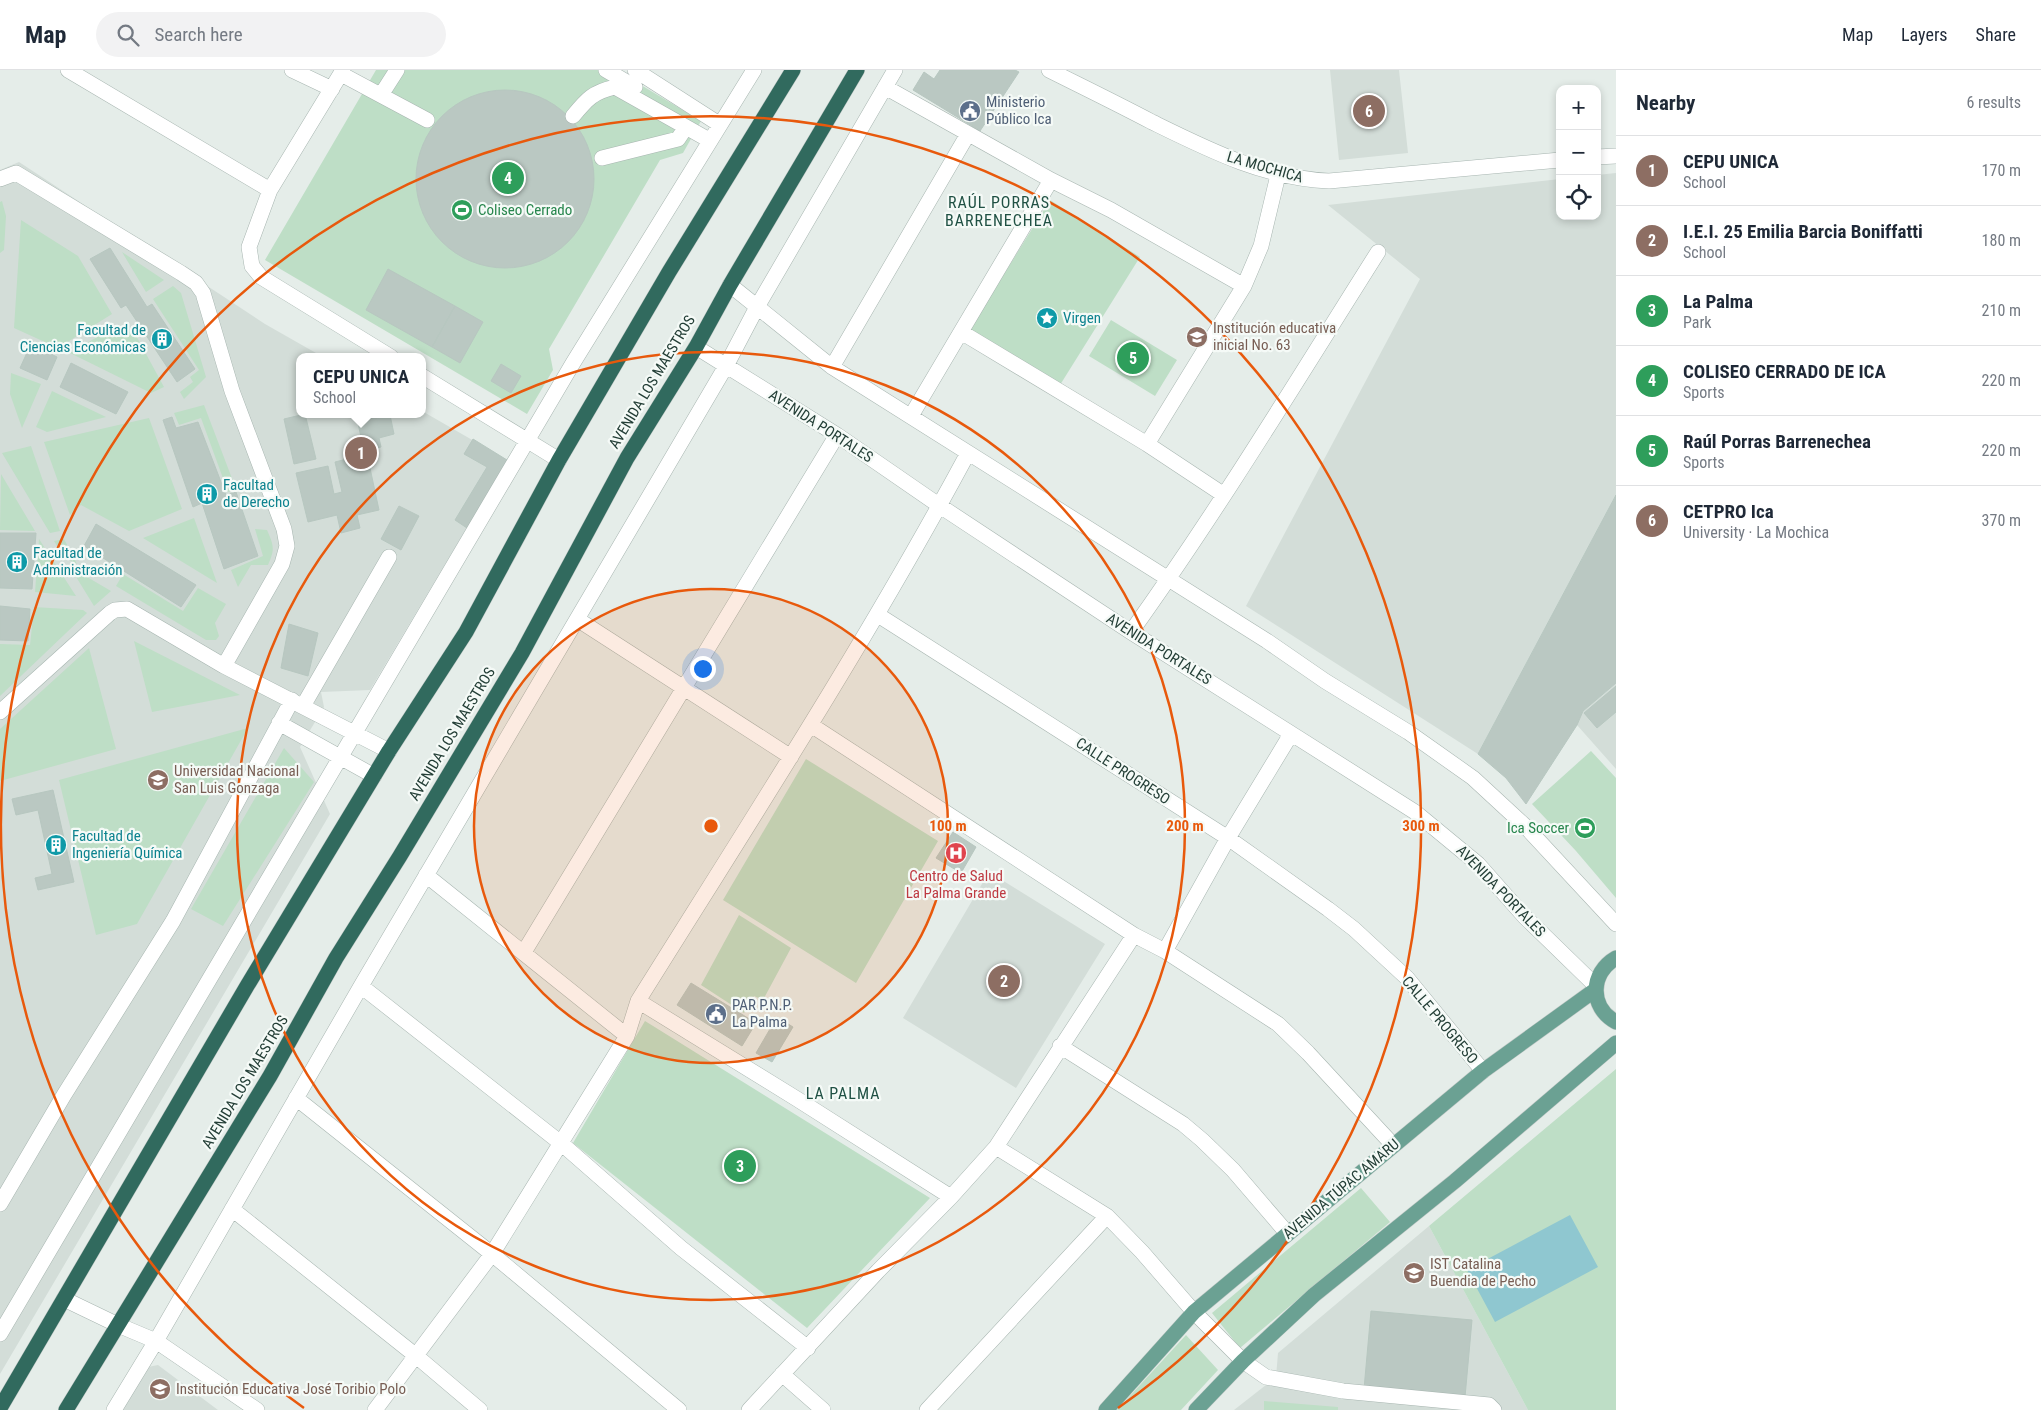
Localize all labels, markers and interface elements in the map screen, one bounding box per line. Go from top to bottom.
search box [96,12,446,57]
text: Map [25,21,66,49]
icon: search [114,21,142,49]
text: Search here [154,23,243,46]
text: Map [1842,24,1873,45]
text: Layers [1901,24,1948,45]
text: Share [1976,24,2016,45]
map controls [1556,85,1601,220]
button: + [1556,85,1601,130]
text: Nearby [1636,91,1695,115]
pin: 6 [1353,92,1385,130]
place label: Ministerio Público Ica [986,93,1052,128]
text: 6 results [1966,93,2021,112]
public building icon: Ministerio Público Ica [958,99,982,123]
button: − [1556,130,1601,175]
street label: LA MOCHICA [1225,148,1306,187]
text: CEPU UNICA [1683,150,1779,173]
pin: 4 [492,159,524,197]
text: 1 [1648,161,1656,180]
text: 170 m [1982,161,2021,180]
text: School [1683,173,1726,192]
button: locate [1556,175,1601,220]
district label: RAÚL PORRAS BARRENECHEA [945,193,1053,230]
sports icon: Coliseo Cerrado [450,198,474,222]
place label: Coliseo Cerrado [478,201,572,219]
text: I.E.I. 25 Emilia Barcia Boniffatti [1683,220,1923,243]
text: 2 [1648,231,1656,250]
text: 180 m [1982,231,2021,250]
text: School [1683,243,1726,262]
text: La Palma [1683,290,1753,313]
text: 3 [1648,301,1656,320]
text: 210 m [1982,301,2021,320]
place icon: Virgen [1035,306,1059,330]
place label: Virgen [1063,309,1101,327]
street label: AVENIDA LOS MAESTROS [605,312,699,452]
text: Park [1683,313,1712,332]
place label: Institución educativa inicial No. 63 [1213,319,1336,354]
place label: Facultad de Ciencias Económicas [20,321,146,356]
school or university icon: Institución educativa inicial No. 63 [1185,325,1209,349]
building icon: Facultad de Ciencias Económicas [150,327,174,351]
pin: 5 [1117,339,1149,377]
popup [296,353,426,418]
text: COLISEO CERRADO DE ICA [1683,360,1886,383]
text: CEPU UNICA [313,365,409,388]
text: 4 [1648,371,1656,390]
text: 220 m [1982,371,2021,390]
text: Sports [1683,383,1725,402]
street label: AVENIDA PORTALES [766,386,877,466]
text: School [313,388,356,407]
text: Raúl Porras Barrenechea [1683,430,1871,453]
pin: 1 [345,434,377,472]
text: 5 [1648,441,1656,460]
text: 220 m [1982,441,2021,460]
text: Sports [1683,453,1725,472]
place label: Facultad de Derecho [223,476,290,511]
building icon: Facultad de Derecho [195,482,219,506]
text: CETPRO Ica [1683,500,1774,523]
text: 6 [1648,511,1656,530]
text: 370 m [1982,511,2021,530]
text: University · La Mochica [1683,523,1829,542]
place label: Facultad de Administración [33,544,122,579]
building icon: Facultad de Administración [5,550,29,574]
street label: AVENIDA PORTALES [1103,609,1215,689]
your location [690,656,716,682]
street label: AVENIDA LOS MAESTROS [405,664,499,804]
street label: CALLE PROGRESO [1073,734,1173,808]
place label: Universidad Nacional San Luis Gonzaga [174,762,299,797]
school or university icon: Universidad Nacional San Luis Gonzaga [146,768,170,792]
sports icon: Ica Soccer [1573,816,1597,840]
centre of rings [702,817,720,835]
text: 100 m [929,817,967,835]
text: 200 m [1166,817,1204,835]
text: 300 m [1402,817,1440,835]
place label: Ica Soccer [1507,819,1569,837]
place label: Facultad de Ingeniería Química [72,827,183,862]
building icon: Facultad de Ingeniería Química [44,833,68,857]
hospital icon: Centro de Salud La Palma Grande [944,841,968,865]
street label: AVENIDA PORTALES [1453,841,1549,941]
place label: Centro de Salud La Palma Grande [906,867,1006,902]
pin: 2 [988,962,1020,1000]
street label: CALLE PROGRESO [1398,973,1482,1067]
place label: PAR P.N.P. La Palma [732,996,792,1031]
public building icon: PAR P.N.P. La Palma [704,1002,728,1026]
street label: AVENIDA LOS MAESTROS [198,1012,292,1152]
district label: LA PALMA [806,1084,880,1103]
street label: AVENIDA TÚPAC AMARU [1279,1135,1403,1243]
pin: 3 [724,1147,756,1185]
place label: IST Catalina Buendia de Pecho [1430,1255,1536,1290]
school or university icon: IST Catalina Buendia de Pecho [1402,1261,1426,1285]
school or university icon: Institución Educativa José Toribio Polo [148,1377,172,1401]
place label: Institución Educativa José Toribio Polo [176,1380,406,1398]

